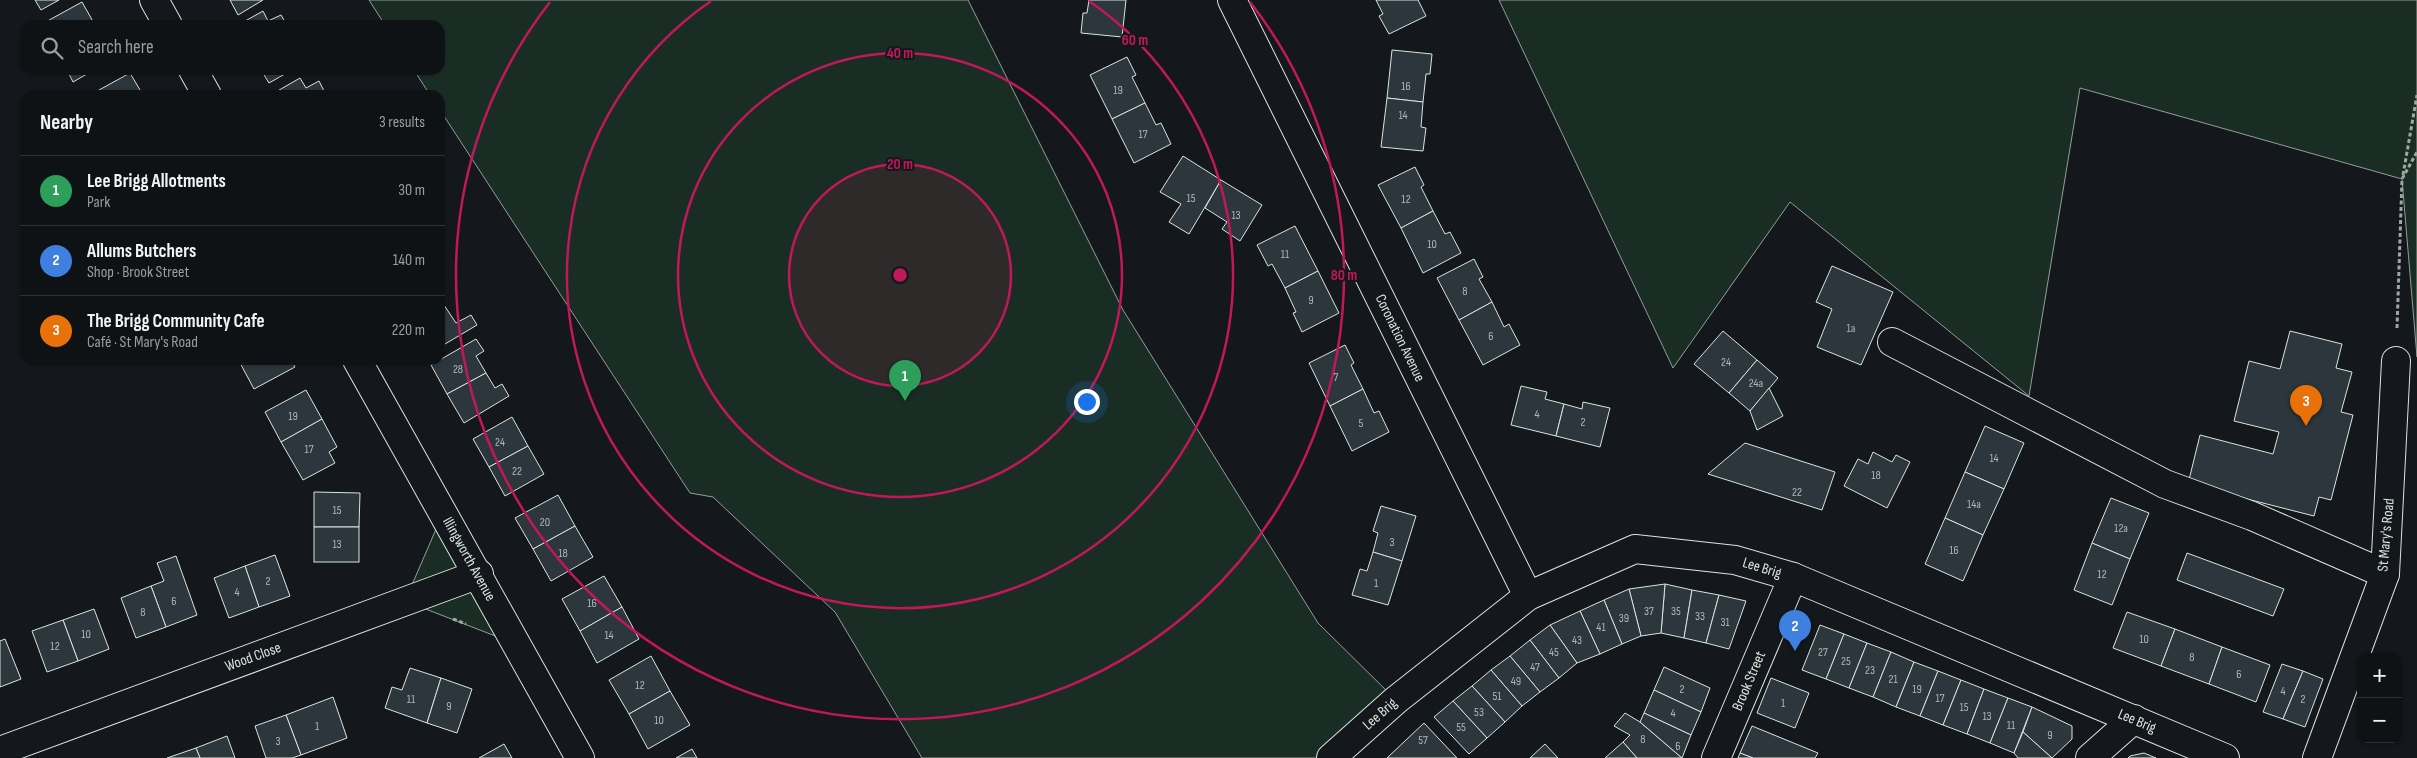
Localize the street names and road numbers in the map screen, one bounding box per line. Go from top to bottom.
street label: Coronation Avenue [1371,291,1429,385]
street label: St Mary's Road [2373,498,2399,572]
street label: Illingworth Avenue [438,514,500,604]
street label: Lee Brig [1740,553,1784,583]
street label: Wood Close [222,638,284,676]
street label: Brook Street [1728,648,1770,714]
street label: Lee Brig [1359,694,1401,734]
street label: Lee Brig [2115,705,2159,737]

